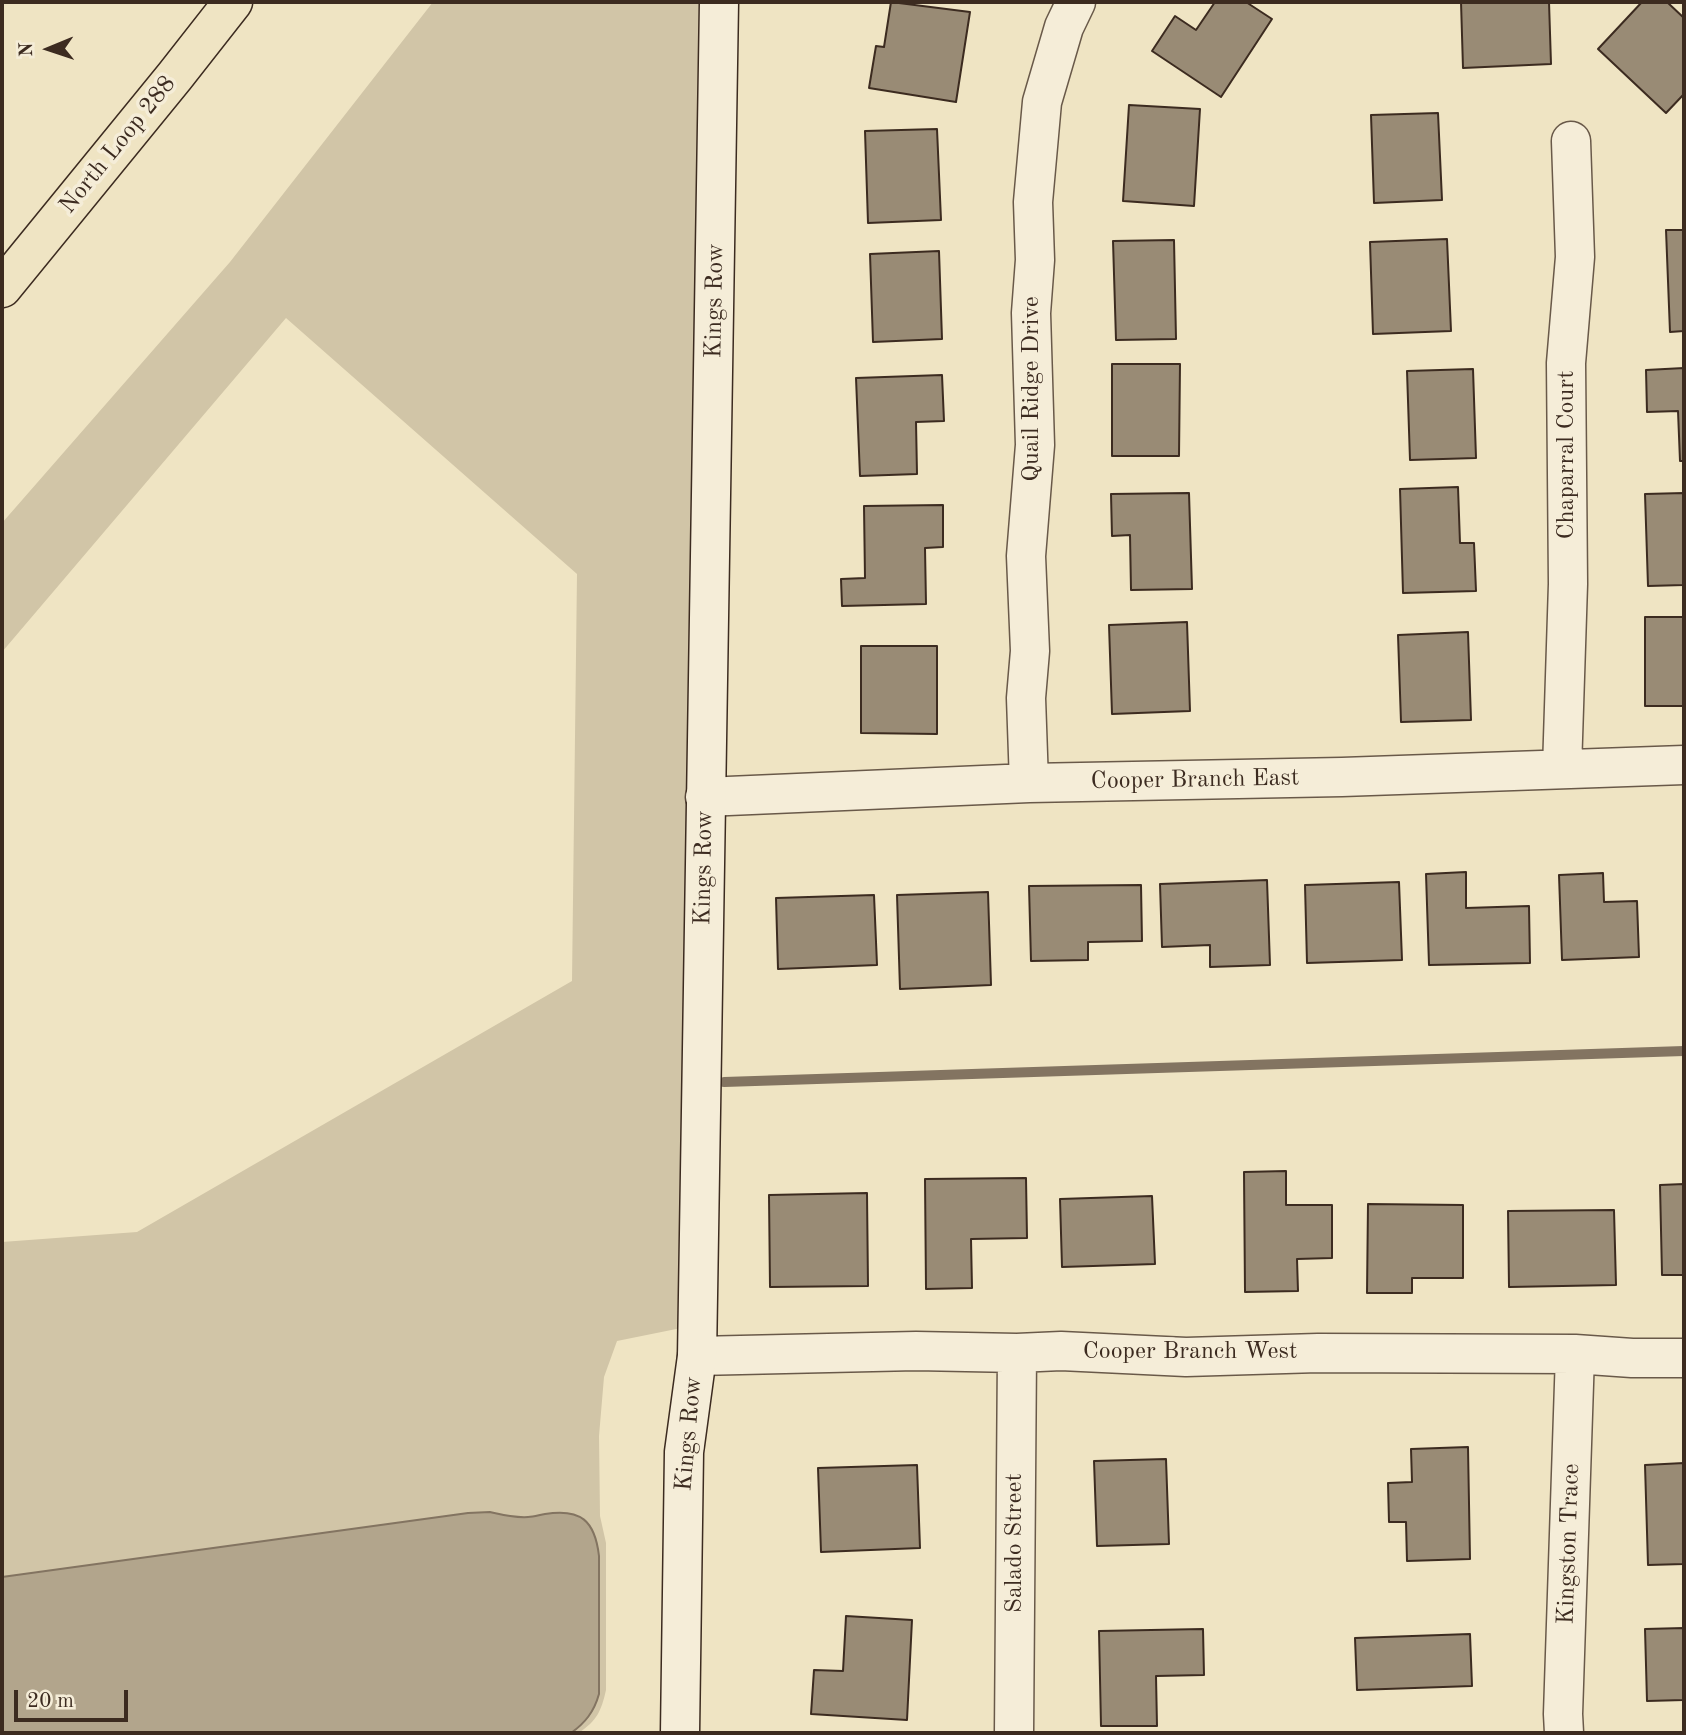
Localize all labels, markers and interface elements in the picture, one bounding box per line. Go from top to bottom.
north arrow [14,14,84,84]
text: N [18,42,37,57]
street label: North Loop 288 [54,70,182,220]
street label: Kings Row [700,243,730,359]
street label: Quail Ridge Drive [1018,296,1046,482]
street label: Chaparral Court [1553,370,1581,540]
street label: Cooper Branch East [1090,764,1300,796]
street label: Kings Row [689,810,719,926]
street label: Cooper Branch West [1083,1338,1297,1366]
street label: Kings Row [670,1375,708,1493]
street label: Kingston Trace [1552,1463,1586,1625]
street label: Salado Street [1001,1473,1029,1613]
scale bar [18,1676,131,1720]
text: 20 m [27,1691,74,1712]

